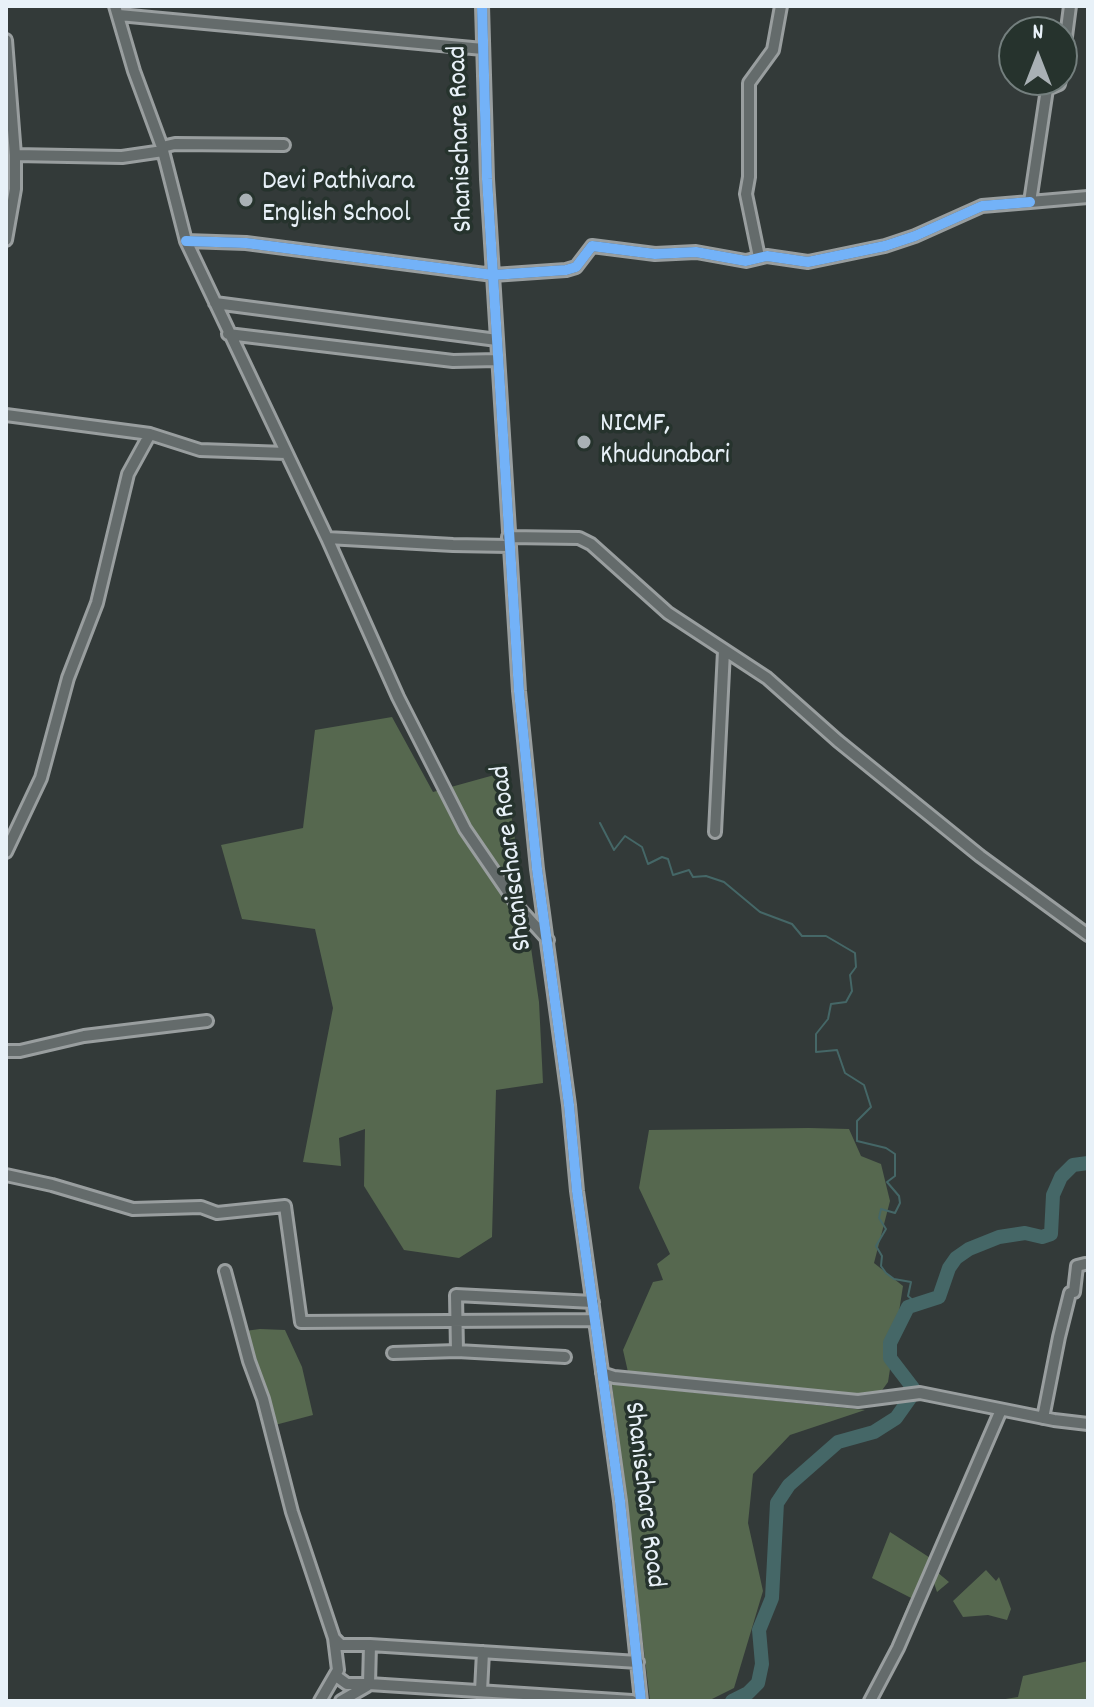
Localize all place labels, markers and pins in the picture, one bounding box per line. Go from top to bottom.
place label: Devi Pathivara English School [262,167,414,233]
marker: Devi Pathivara English School [237,191,255,209]
place label: NICMF, Khudunabari [600,409,730,475]
marker: NICMF, Khudunabari [575,433,593,451]

